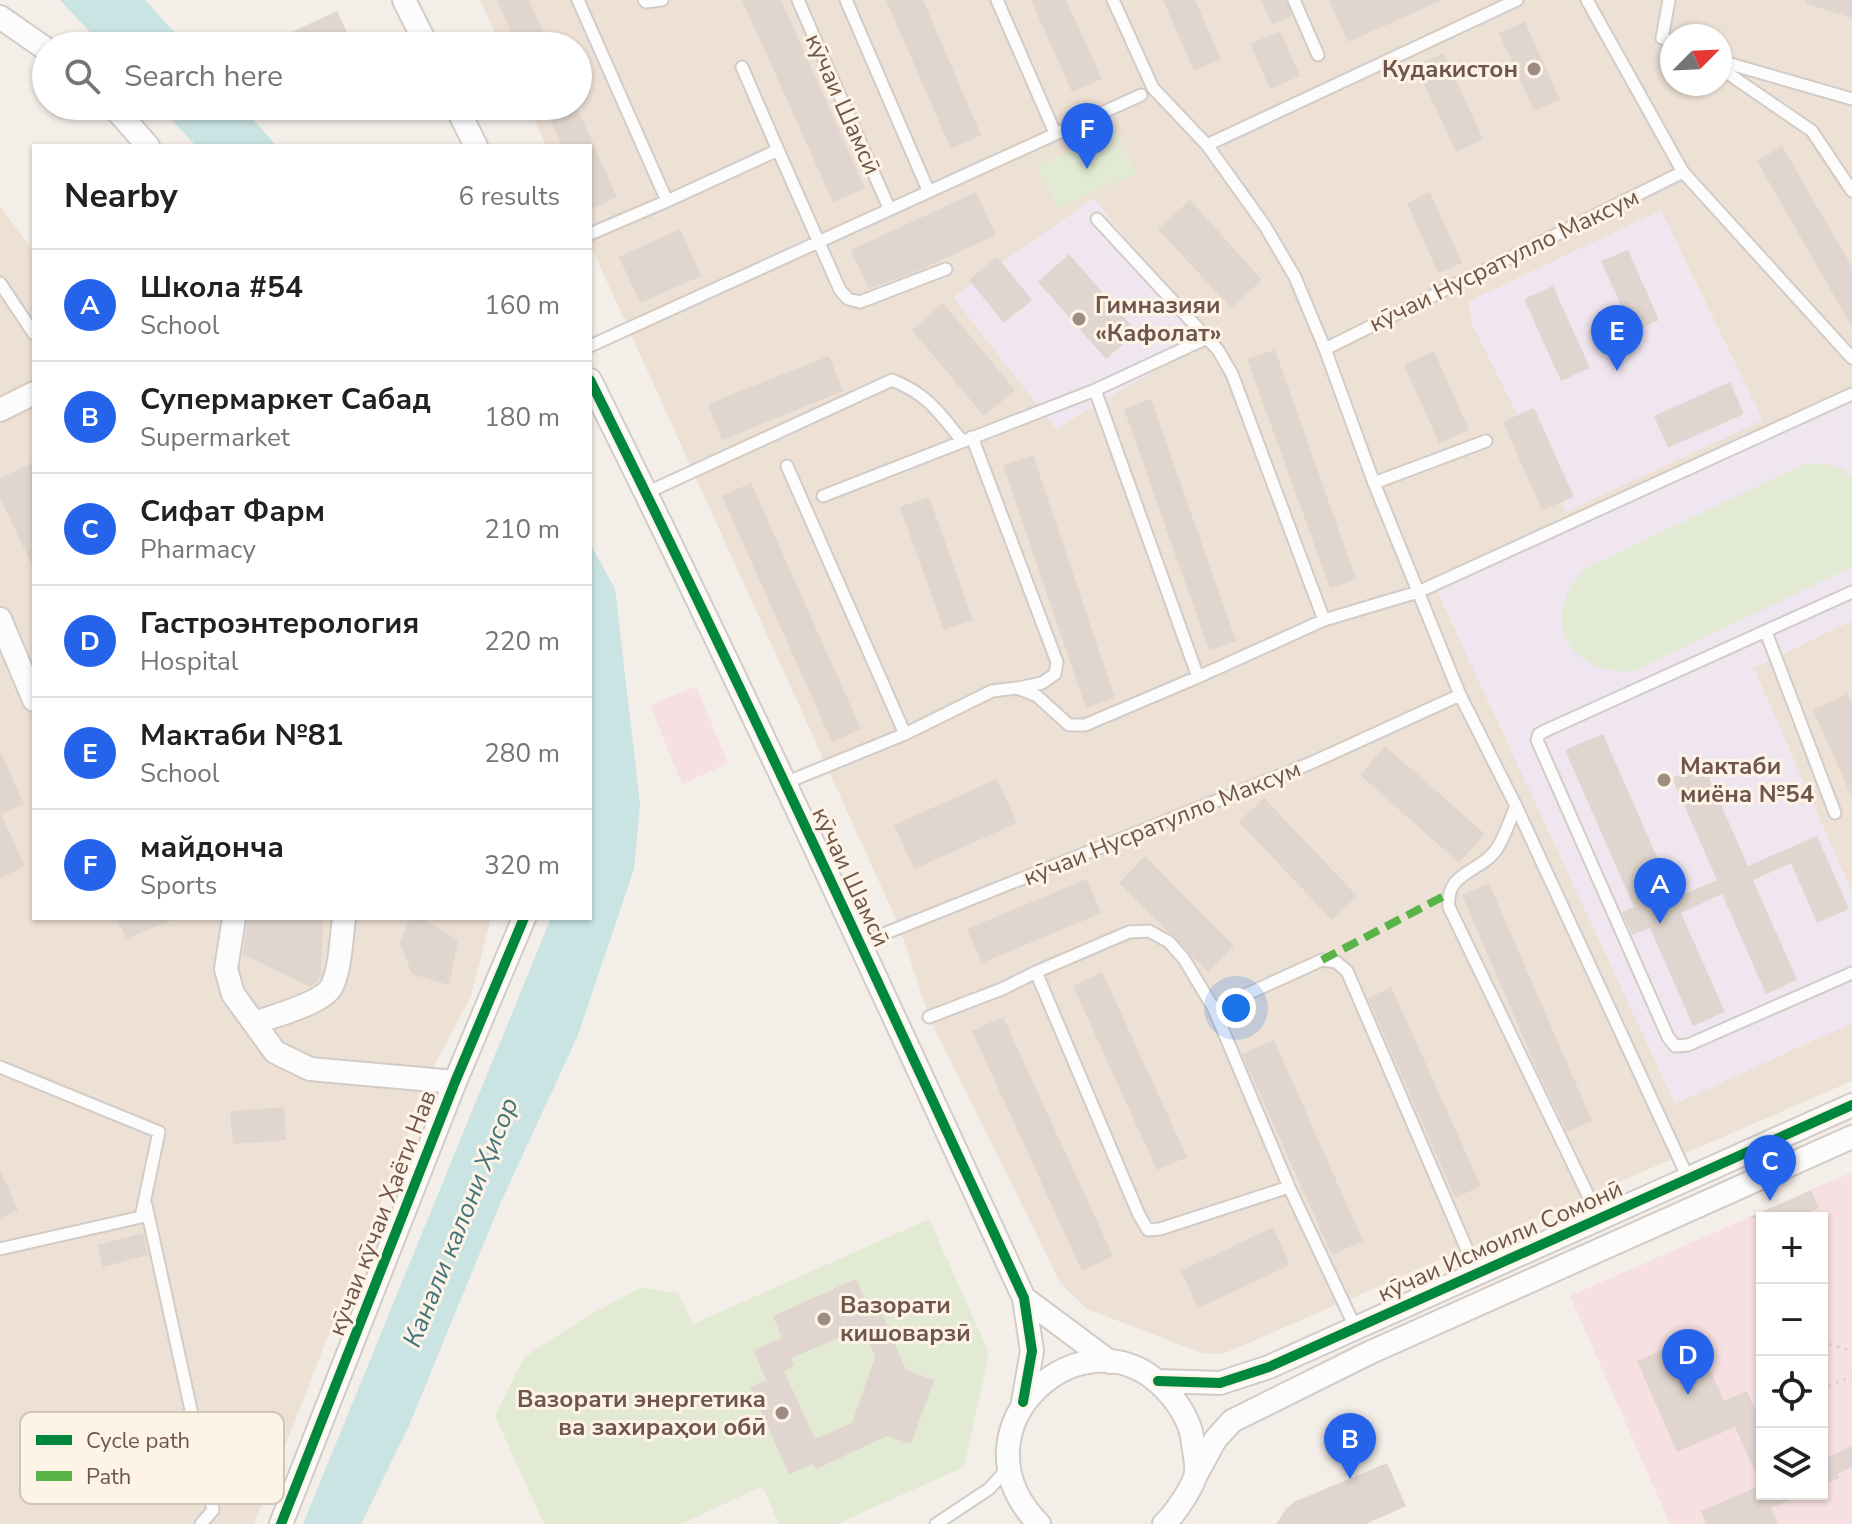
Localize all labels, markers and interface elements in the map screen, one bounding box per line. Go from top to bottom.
north arrow [1660,24,1732,96]
street label: кӯчаи Шамсӣ [798,29,888,179]
search box [32,32,592,120]
place label: Кудакистон [1382,53,1518,85]
icon: search [60,54,104,98]
text: Search here [124,56,283,97]
marker: Кудакистон [1525,60,1543,78]
pin: F [1061,103,1113,169]
text: Nearby [64,173,178,219]
text: 6 results [459,179,560,214]
street label: кӯчаи Нусратулло Максум [1364,181,1644,339]
text: Школа #54 [140,267,303,308]
text: A [80,288,100,323]
text: 160 m [484,288,560,323]
place label: Гимназияи «Кафолат» [1095,289,1222,349]
pin: E [1591,305,1643,371]
text: School [140,308,219,343]
marker: Гимназияи «Кафолат» [1070,310,1088,328]
text: Супермаркет Сабад [140,379,431,420]
text: B [81,400,99,435]
text: 180 m [484,400,560,435]
text: Supermarket [140,420,290,455]
text: Сифат Фарм [140,491,325,532]
text: C [81,512,99,547]
text: 210 m [484,512,560,547]
text: Pharmacy [140,532,256,567]
text: Гастроэнтерология [140,603,419,644]
text: D [80,624,100,659]
text: 220 m [484,624,560,659]
text: Hospital [140,644,239,679]
text: Мактаби №81 [140,715,344,756]
text: E [82,736,98,771]
text: 280 m [484,736,560,771]
place label: Мактаби миёна №54 [1680,750,1814,810]
street label: кӯчаи Нусратулло Максум [1019,753,1305,893]
text: School [140,756,219,791]
marker: Мактаби миёна №54 [1655,771,1673,789]
street label: кӯчаи Шамсӣ [805,802,897,952]
text: майдонча [140,827,284,868]
text: F [83,848,97,883]
text: 320 m [484,848,560,883]
pin: A [1634,858,1686,924]
text: Sports [140,868,217,903]
your location [1216,988,1256,1028]
street label: кӯчаи кӯчаи Ҳаёти Нав [320,1086,444,1340]
water label: Канали калони Ҳисор [394,1092,527,1352]
pin: C [1744,1135,1796,1201]
street label: кӯчаи Исмоили Сомонӣ [1372,1172,1628,1310]
map controls [1756,1212,1828,1500]
button: + [1756,1212,1828,1284]
button: − [1756,1284,1828,1356]
place label: Вазорати кишоварзӣ [840,1289,971,1349]
marker: Вазорати кишоварзӣ [815,1310,833,1328]
pin: D [1662,1329,1714,1395]
button: locate [1756,1356,1828,1428]
place label: Вазорати энергетика ва захираҳои обӣ [517,1383,766,1443]
marker: Вазорати энергетика ва захираҳои обӣ [773,1404,791,1422]
legend [20,1412,284,1504]
pin: B [1324,1413,1376,1479]
text: Cycle path [86,1426,190,1456]
button: layers [1756,1428,1828,1500]
text: Path [86,1462,131,1492]

